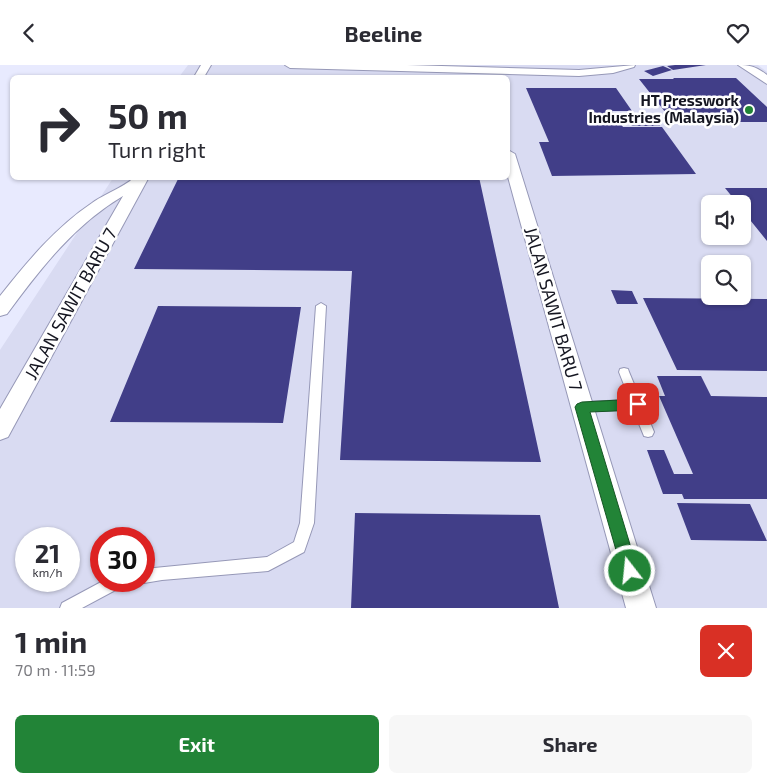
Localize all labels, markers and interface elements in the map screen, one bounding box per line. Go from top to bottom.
icon: back [15,19,43,47]
icon: heart [724,19,752,47]
text: Beeline [345,20,422,46]
place label: HT Presswork Industries (Malaysia) [589,91,740,127]
text: 50 m [108,94,188,136]
icon: right [25,95,90,160]
marker: HT Presswork Industries (Malaysia) [743,104,755,116]
text: Turn right [108,136,206,162]
map controls [701,195,751,305]
button: sound [701,195,751,245]
street label: JALAN SAWIT BARU 7 [19,224,121,383]
street label: JALAN SAWIT BARU 7 [520,224,588,393]
button: search [701,255,751,305]
pin [617,383,659,425]
icon: arrive [624,390,652,418]
speed limit sign: 30 [90,527,155,592]
text: 21 [35,538,60,568]
position arrow [603,544,655,596]
text: km/h [33,565,62,579]
text: 1 min [15,623,87,659]
button: close [700,625,752,677]
text: 70 m · 11:59 [15,660,96,679]
button: Exit [15,715,379,773]
button: Share [389,715,752,773]

